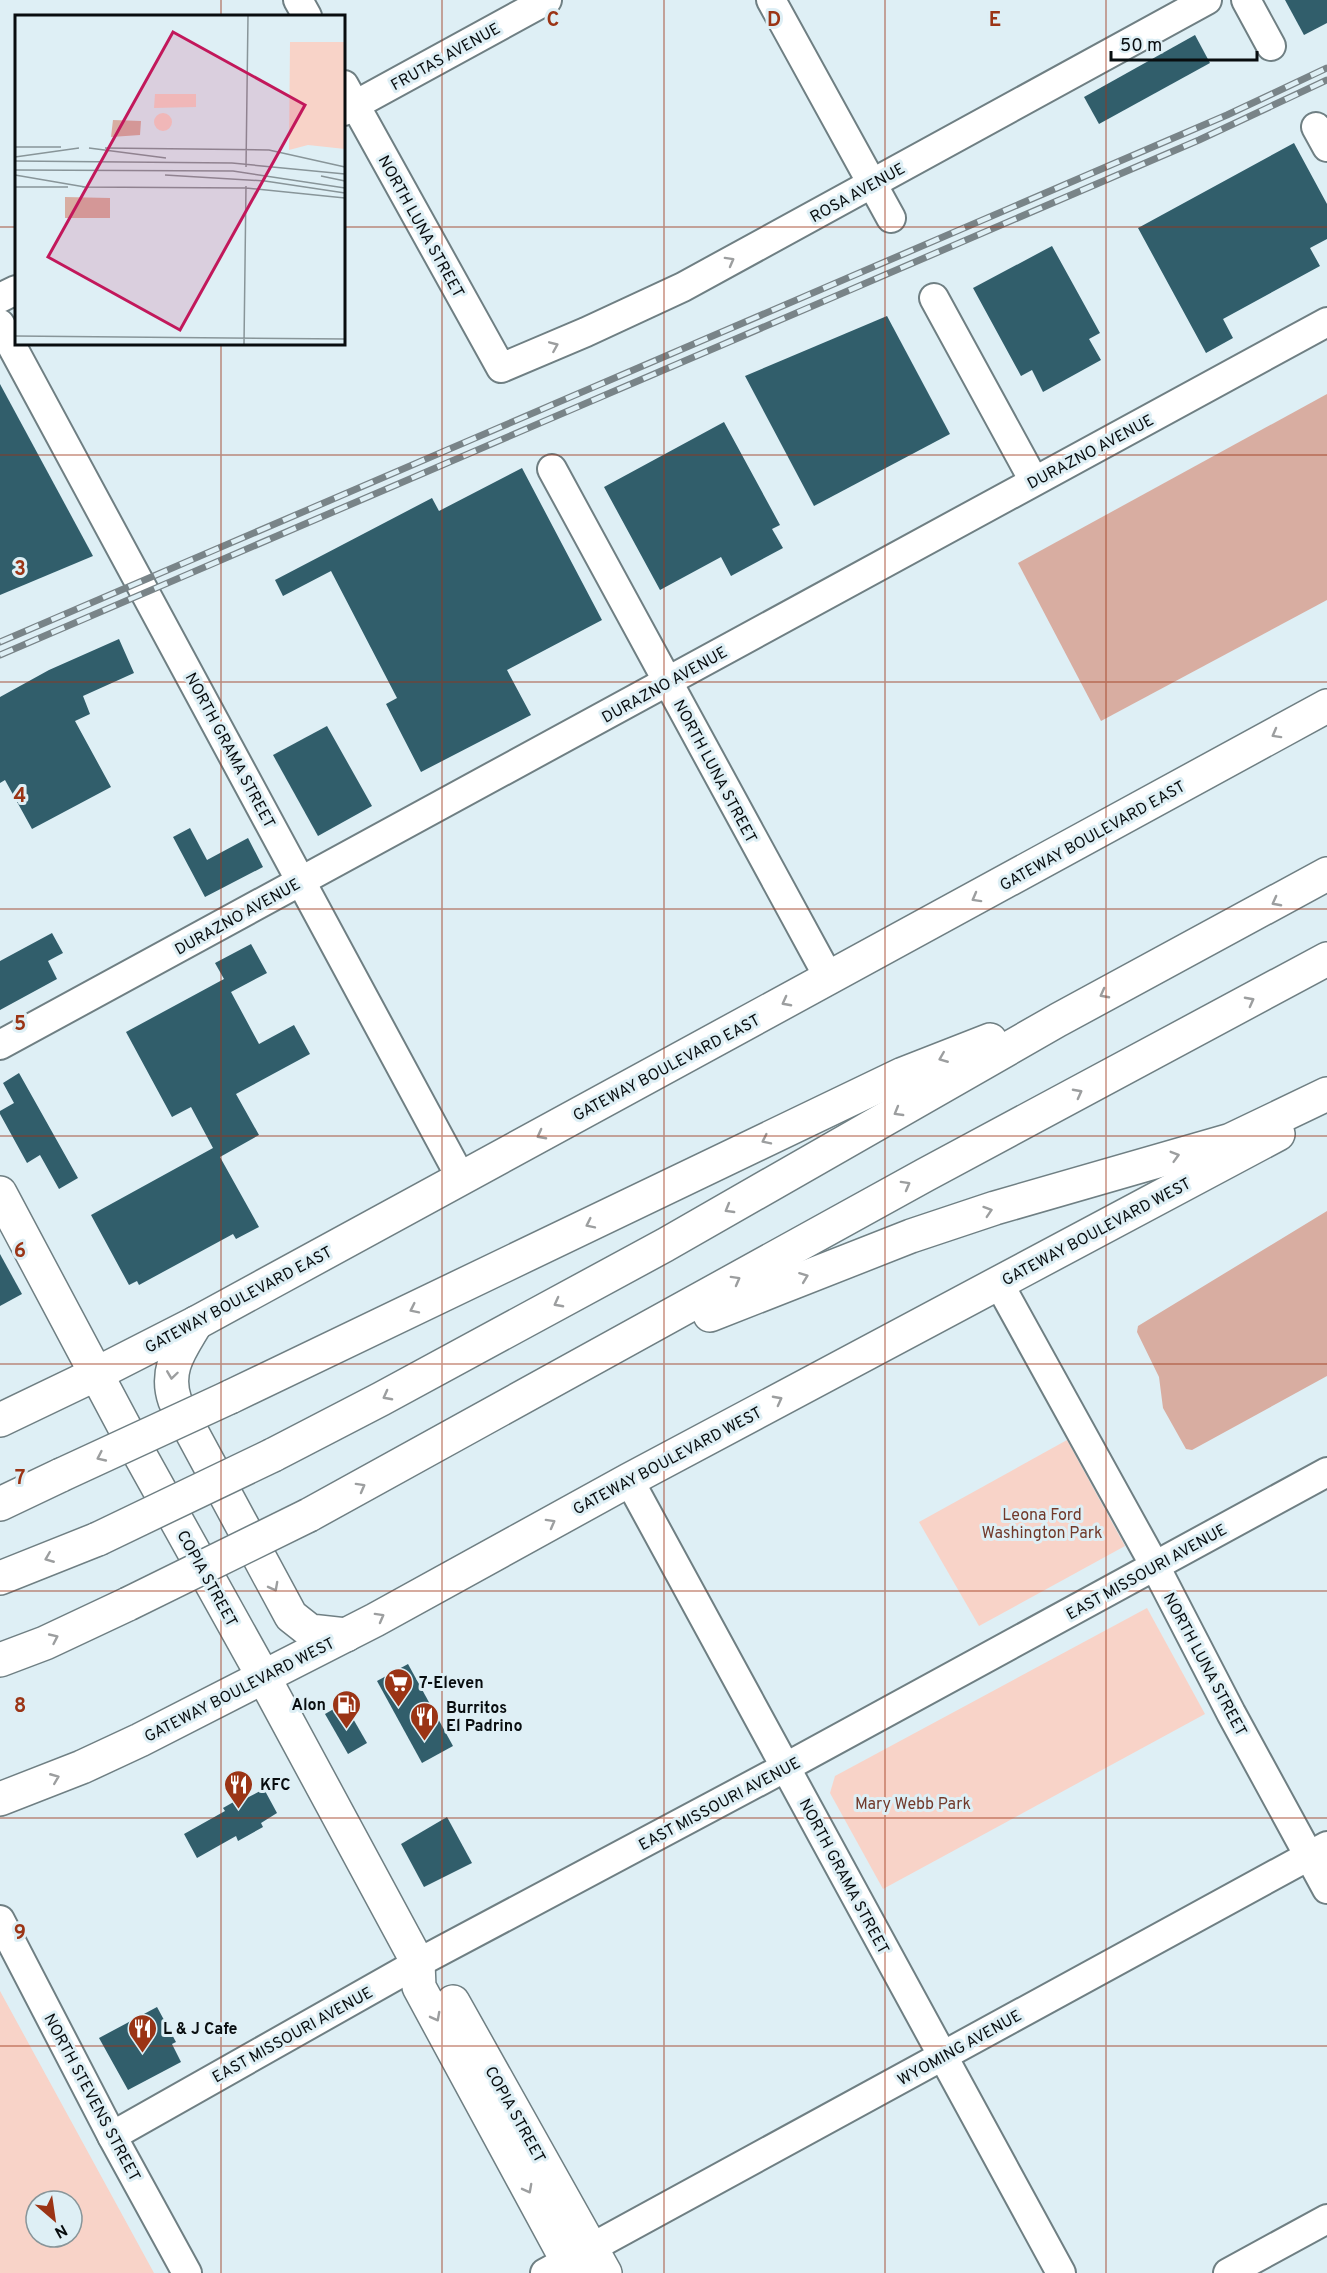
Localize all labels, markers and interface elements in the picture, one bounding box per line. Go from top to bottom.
text: C [547,8,559,34]
text: D [767,8,781,34]
text: E [989,8,1001,34]
inset map [15,15,345,345]
street label: FRUTAS AVENUE [388,19,504,96]
scale bar [1111,24,1256,62]
text: 50 m [1120,35,1162,58]
street label: NORTH LUNA STREET [373,152,468,302]
street label: ROSA AVENUE [807,159,909,228]
one-way arrow [724,257,734,268]
one-way arrow [548,341,559,353]
street label: DURAZNO AVENUE [1024,411,1158,495]
text: 3 [14,557,26,583]
street label: DURAZNO AVENUE [599,643,731,729]
street label: NORTH GRAMA STREET [180,670,279,832]
street label: NORTH LUNA STREET [668,697,761,847]
one-way arrow [1272,727,1282,738]
street label: GATEWAY BOULEVARD EAST [997,777,1189,896]
text: 4 [14,784,26,810]
street label: DURAZNO AVENUE [172,875,304,961]
one-way arrow [972,891,982,902]
one-way arrow [1271,895,1282,906]
one-way arrow [1100,987,1110,998]
one-way arrow [782,995,792,1006]
one-way arrow [1244,997,1254,1008]
street label: GATEWAY BOULEVARD EAST [570,1011,764,1127]
text: 5 [14,1012,26,1038]
one-way arrow [938,1051,949,1063]
one-way arrow [1072,1089,1082,1100]
one-way arrow [894,1104,904,1116]
one-way arrow [537,1128,547,1139]
one-way arrow [761,1132,772,1144]
one-way arrow [1169,1151,1180,1163]
street label: GATEWAY BOULEVARD WEST [999,1174,1195,1291]
one-way arrow [900,1181,911,1192]
one-way arrow [725,1202,735,1213]
one-way arrow [982,1206,993,1218]
one-way arrow [585,1217,596,1229]
text: 6 [14,1239,26,1265]
street label: GATEWAY BOULEVARD EAST [142,1243,336,1359]
one-way arrow [798,1272,809,1284]
one-way arrow [730,1275,740,1287]
one-way arrow [554,1296,564,1307]
one-way arrow [410,1301,421,1313]
one-way arrow [167,1370,179,1380]
one-way arrow [382,1389,393,1400]
one-way arrow [771,1396,782,1407]
street label: GATEWAY BOULEVARD WEST [570,1403,766,1520]
one-way arrow [97,1449,108,1461]
text: 7 [15,1466,25,1492]
one-way arrow [354,1483,365,1494]
park label: Leona Ford Washington Park [982,1506,1102,1544]
one-way arrow [545,1519,555,1530]
street label: EAST MISSOURI AVENUE [1063,1520,1231,1625]
street label: COPIA STREET [171,1527,241,1631]
one-way arrow [44,1551,55,1563]
one-way arrow [267,1580,278,1591]
street label: NORTH LUNA STREET [1158,1590,1251,1740]
one-way arrow [374,1613,384,1624]
one-way arrow [48,1634,59,1646]
street label: GATEWAY BOULEVARD WEST [141,1634,339,1748]
supermarket icon: 7-Eleven [382,1666,414,1708]
place label: 7-Eleven [419,1674,484,1694]
fuel station icon: Alon [331,1688,363,1730]
text: 8 [14,1694,26,1720]
place label: Alon [291,1696,326,1716]
place label: Burritos El Padrino [446,1699,522,1737]
restaurant icon: Burritos El Padrino [409,1700,441,1742]
street label: EAST MISSOURI AVENUE [636,1754,804,1856]
restaurant icon: KFC [223,1768,255,1810]
one-way arrow [48,1773,59,1785]
place label: KFC [260,1776,290,1796]
park label: Mary Webb Park [855,1795,971,1815]
street label: NORTH GRAMA STREET [794,1796,893,1958]
text: 9 [14,1921,26,1947]
street label: EAST MISSOURI AVENUE [209,1983,377,2088]
street label: WYOMING AVENUE [894,2006,1025,2091]
street label: NORTH STEVENS STREET [38,2011,144,2185]
one-way arrow [429,2011,440,2021]
restaurant icon: L & J Cafe [126,2012,158,2054]
place label: L & J Cafe [163,2020,238,2040]
street label: COPIA STREET [479,2063,549,2167]
one-way arrow [521,2182,532,2193]
north arrow [24,2189,84,2249]
text: N [50,2219,70,2242]

